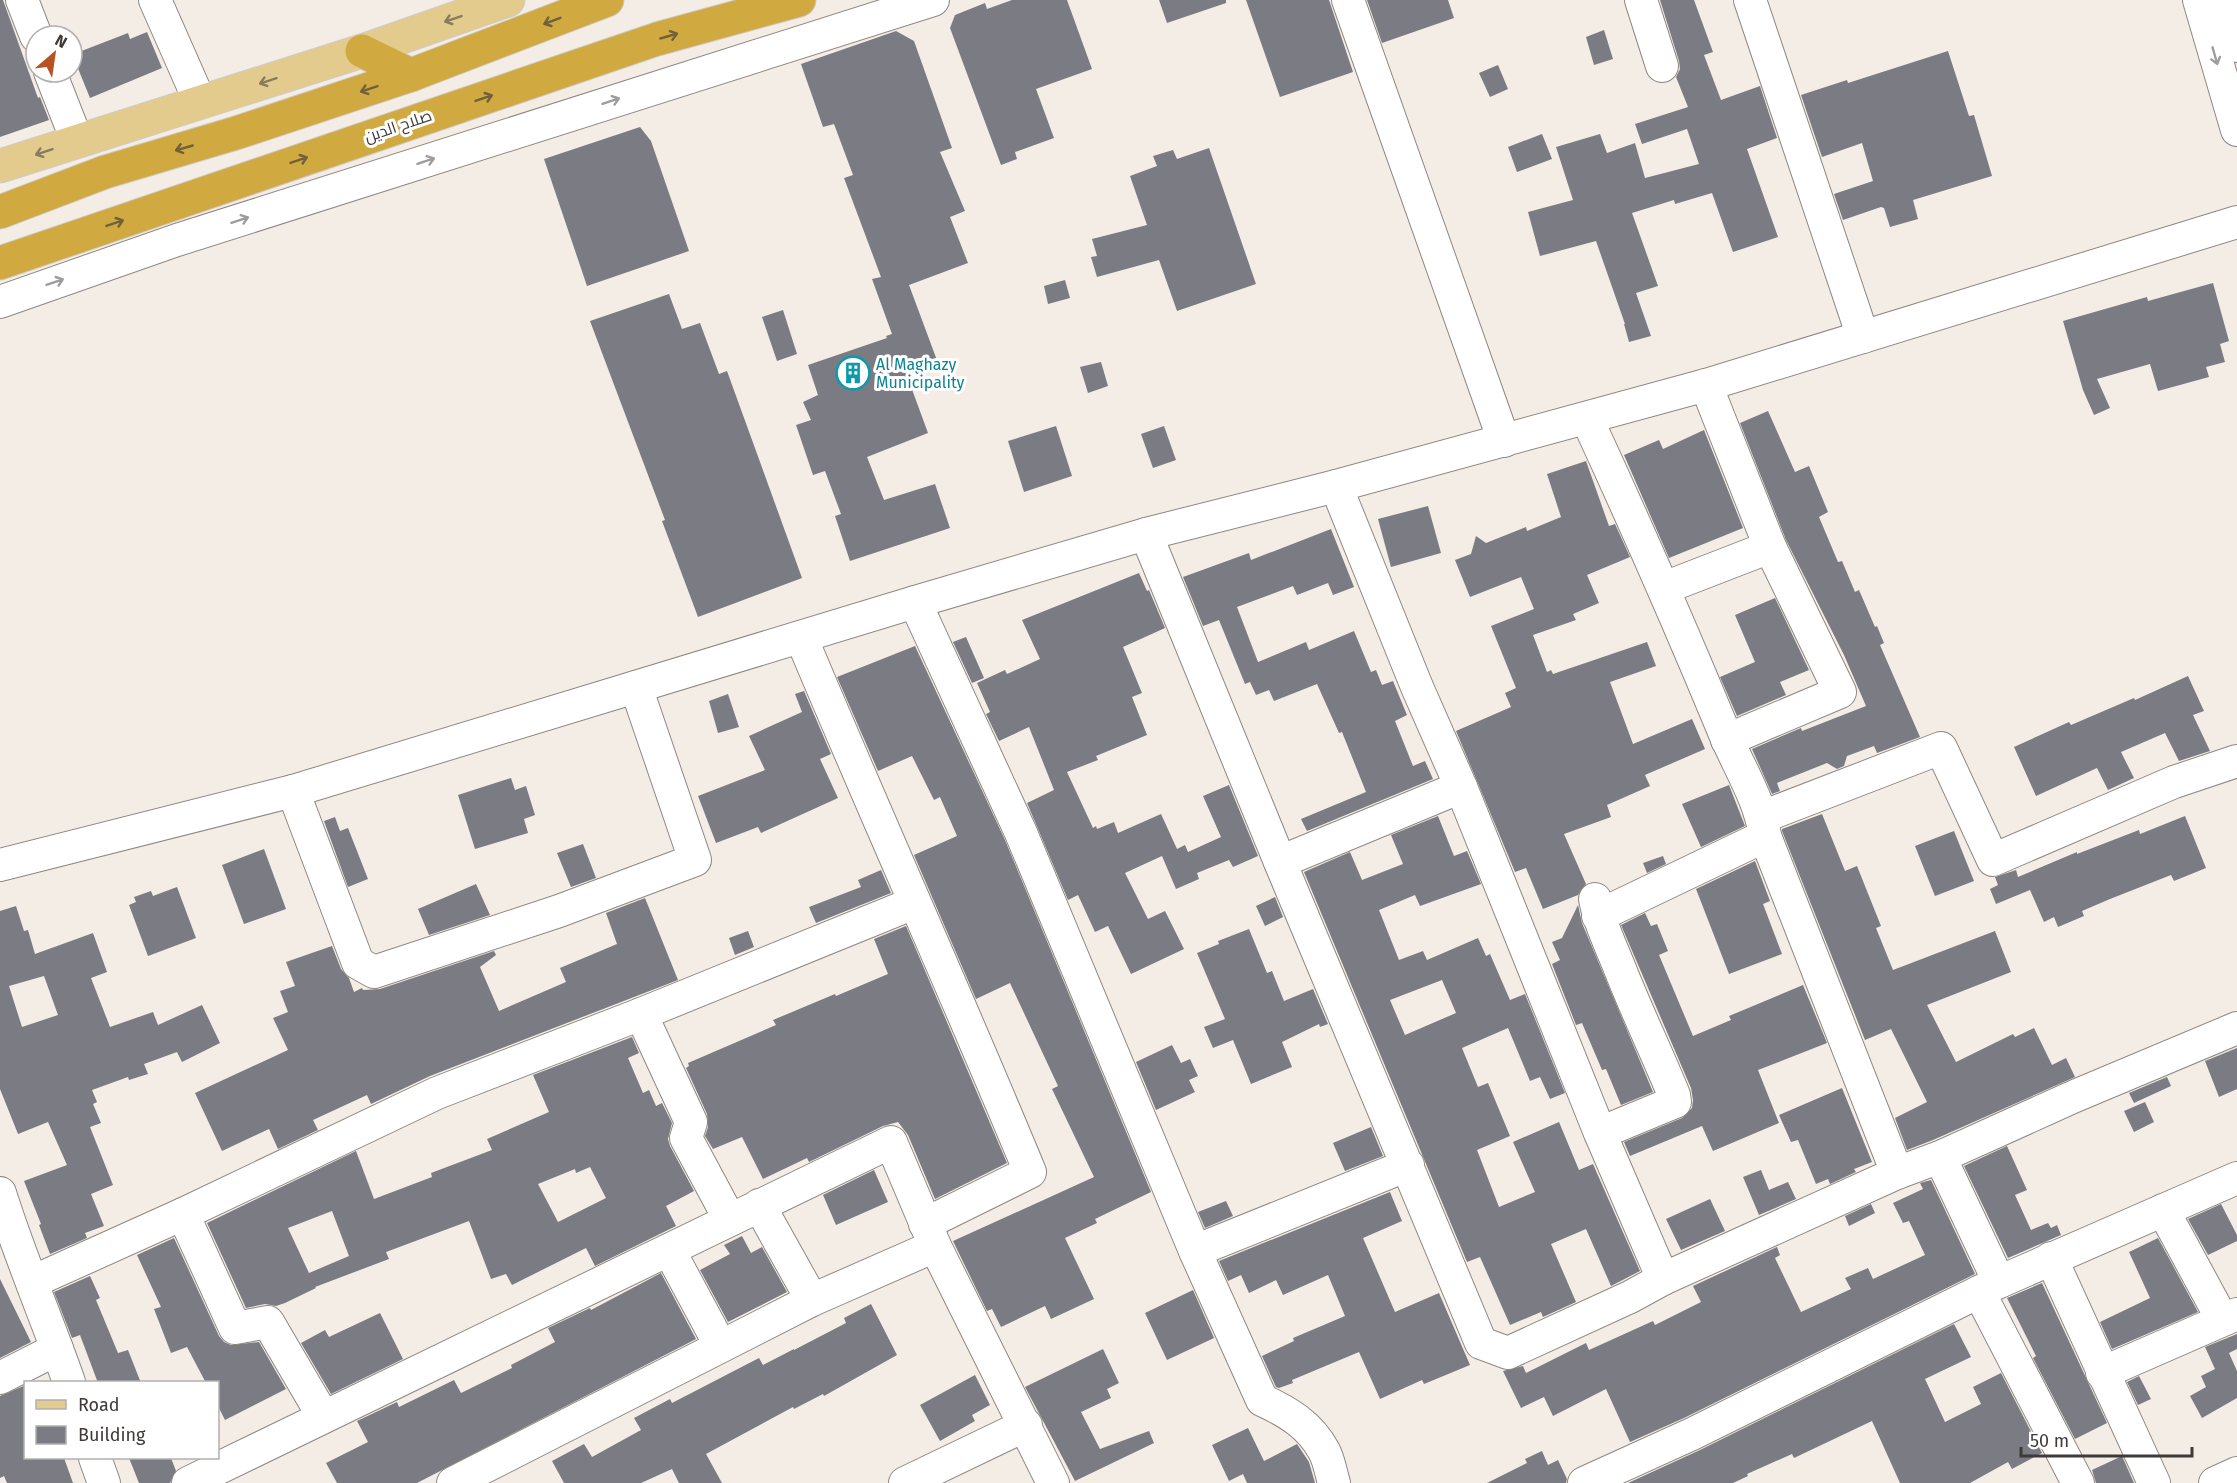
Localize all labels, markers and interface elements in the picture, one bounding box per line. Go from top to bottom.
one-way arrow [444,15,463,26]
one-way arrow [543,16,562,27]
north arrow [24,24,84,84]
text: N [52,30,70,52]
one-way arrow [659,30,678,41]
one-way arrow [2210,46,2222,65]
one-way arrow [259,76,278,87]
one-way arrow [360,84,379,95]
one-way arrow [474,91,493,102]
one-way arrow [601,95,620,106]
street label: صلاح الدين [362,106,435,148]
one-way arrow [175,143,194,154]
one-way arrow [35,147,54,158]
one-way arrow [289,153,308,164]
one-way arrow [416,154,435,165]
one-way arrow [230,214,249,225]
one-way arrow [105,217,124,228]
one-way arrow [45,276,64,287]
building icon: Al Maghazy Municipality [835,355,871,391]
place label: Al Maghazy Municipality [876,355,965,392]
legend [24,1381,219,1459]
text: Road [78,1394,120,1416]
scale bar [2021,1420,2192,1458]
text: Building [78,1424,146,1446]
text: 50 m [2030,1430,2069,1452]

